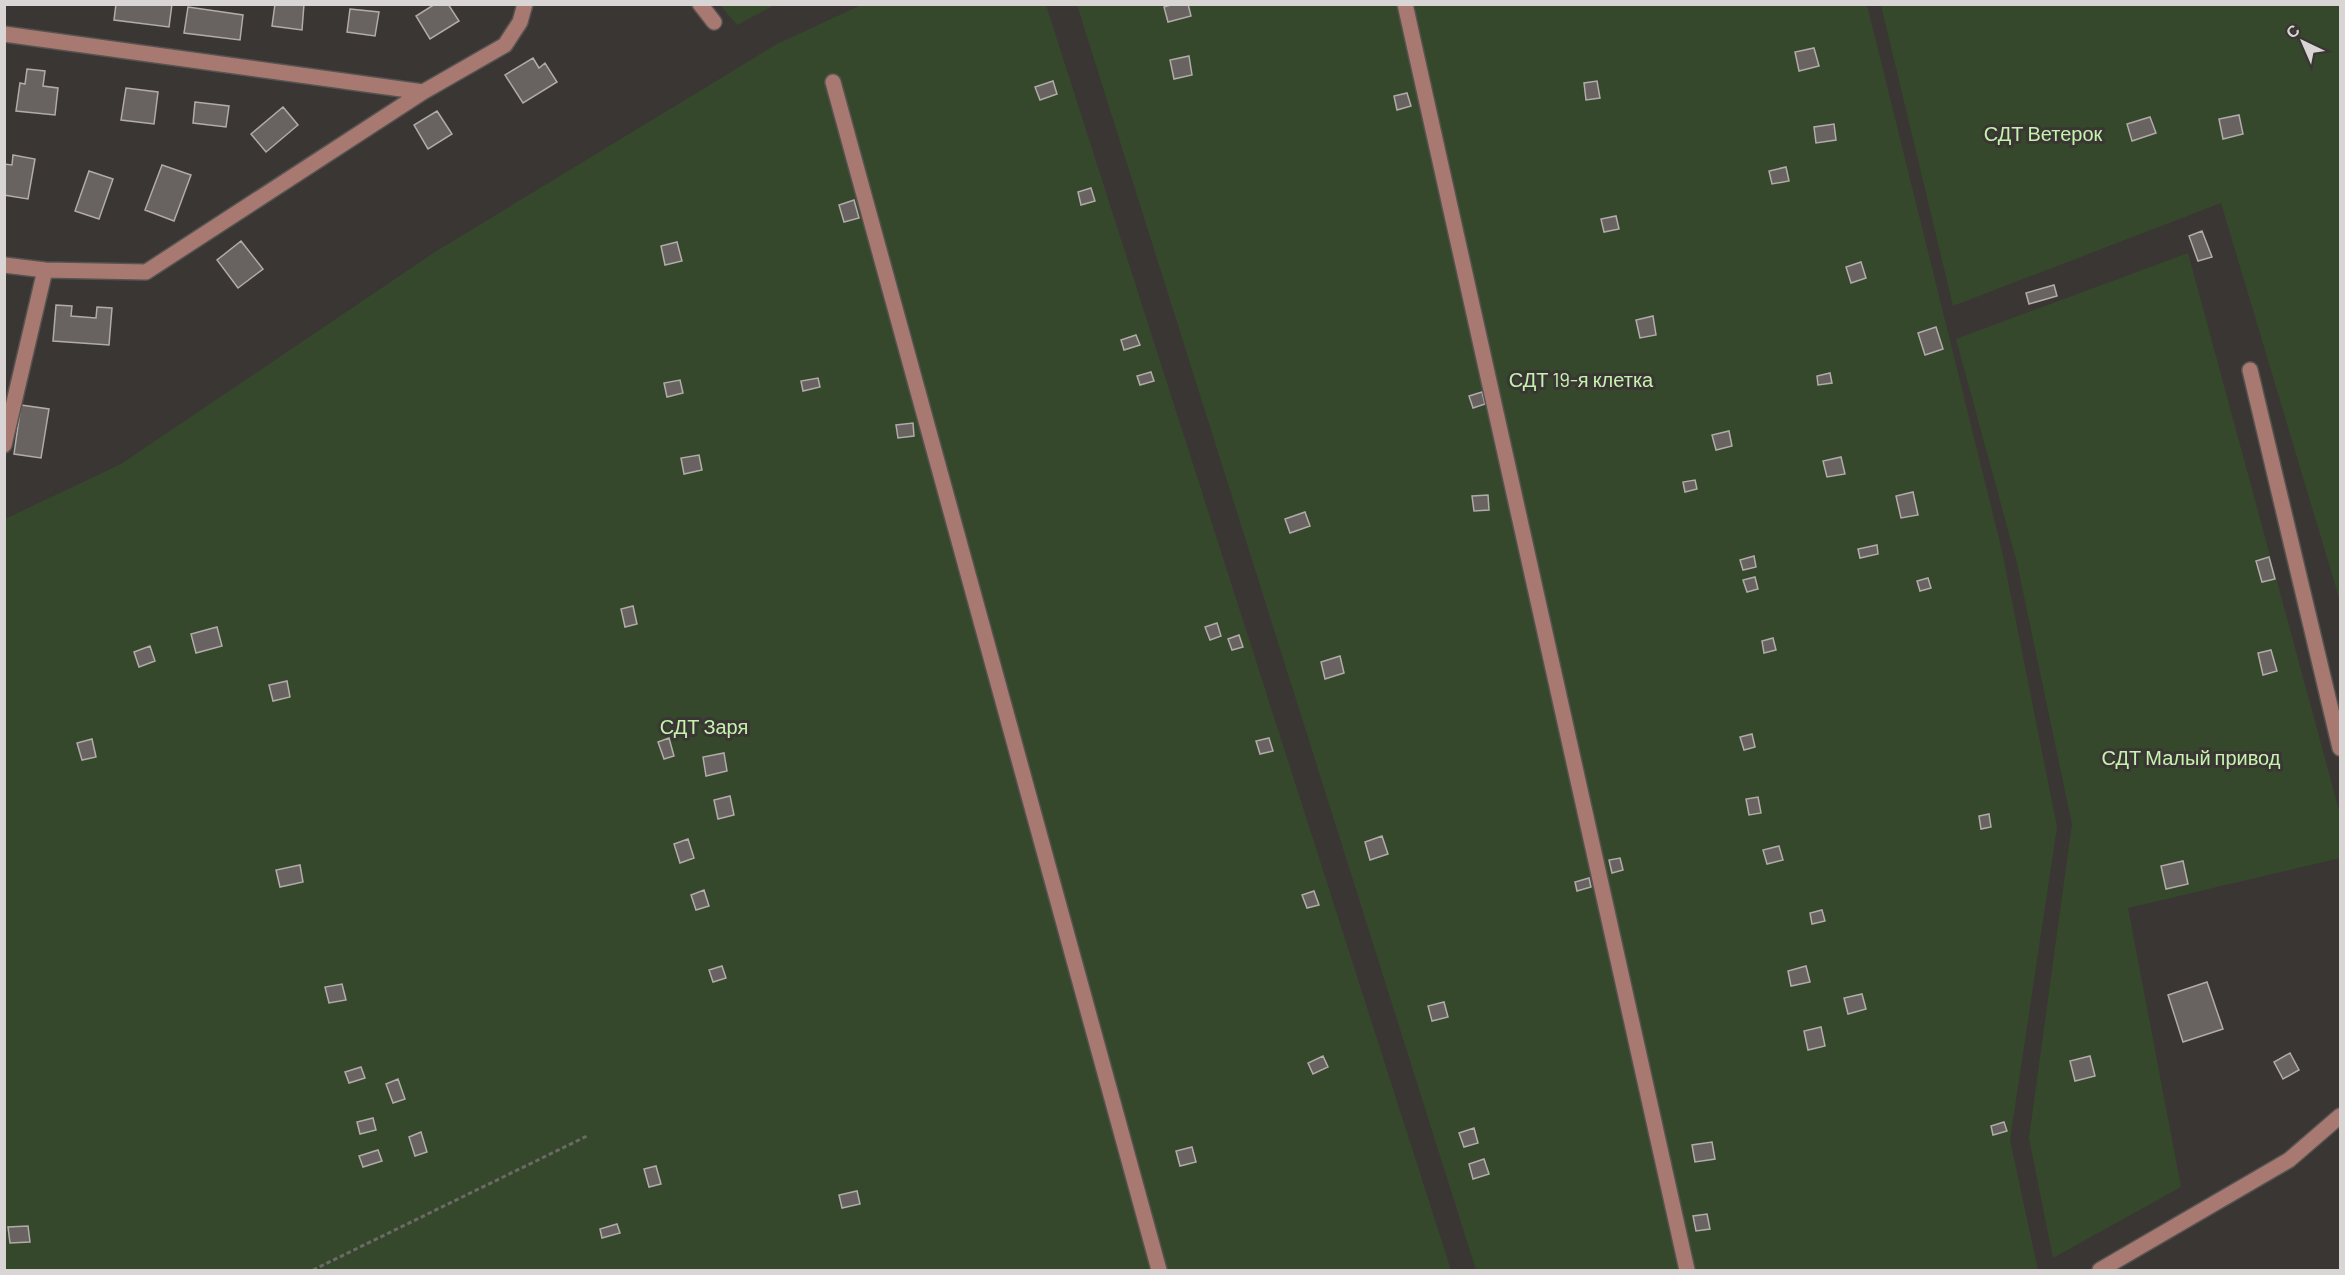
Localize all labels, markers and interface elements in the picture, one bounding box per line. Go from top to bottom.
north arrow [2273,12,2333,72]
text: С [2281,20,2303,42]
park label: СДТ Ветерок [1984,121,2103,145]
park label: СДТ 19-я клетка [1509,367,1654,391]
park label: СДТ Заря [660,714,748,738]
park label: СДТ Малый привод [2102,745,2281,769]

